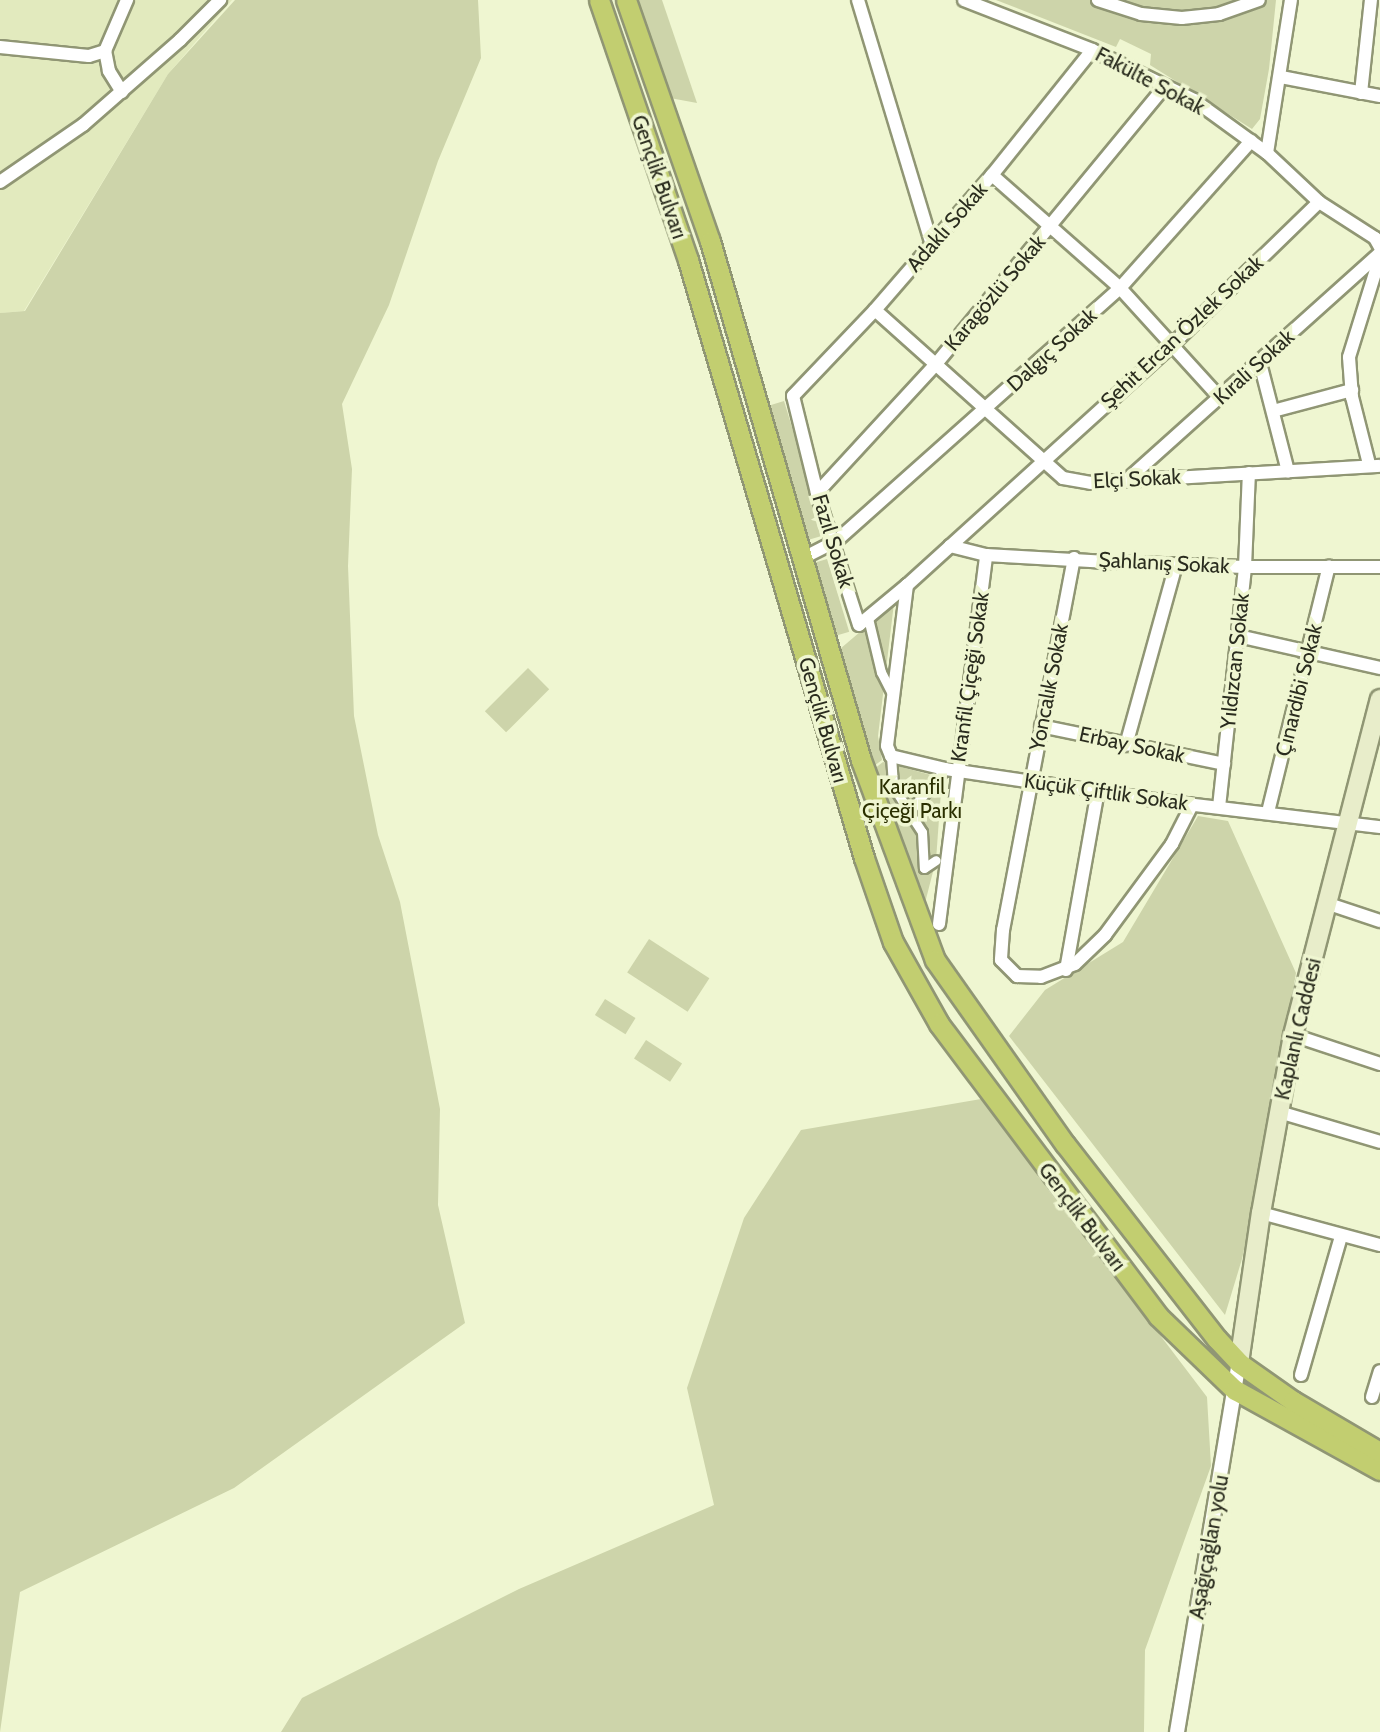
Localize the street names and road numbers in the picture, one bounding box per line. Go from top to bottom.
street label: Fakülte Sokak [1091,42,1209,120]
street label: Gençlik Bulvarı [626,112,692,242]
street label: Adaklı Sokak [901,177,993,277]
street label: Karagözlü Sokak [939,230,1051,356]
street label: Şehit Ercan Özlek Sokak [1096,250,1268,414]
street label: Dalgıç Sokak [1002,303,1102,397]
street label: Kırali Sokak [1208,324,1300,410]
street label: Elçi Sokak [1093,464,1181,494]
street label: Fazıl Sokak [807,491,859,591]
street label: Şahlanış Sokak [1098,547,1230,579]
street label: Kranfil Çiçeği Sokak [946,590,994,764]
street label: Yıldızcan Sokak [1215,592,1255,730]
street label: Yoncalık Sokak [1024,621,1074,753]
street label: Çınardibi Sokak [1270,621,1328,759]
street label: Gençlik Bulvarı [793,654,853,786]
street label: Erbay Sokak [1077,722,1187,768]
street label: Küçük Çiftlik Sokak [1022,768,1190,816]
street label: Kaplanlı Caddesi [1269,956,1327,1102]
street label: Gençlik Bulvarı [1033,1158,1131,1276]
street label: Aşağıçağlan yolu [1184,1473,1234,1621]

